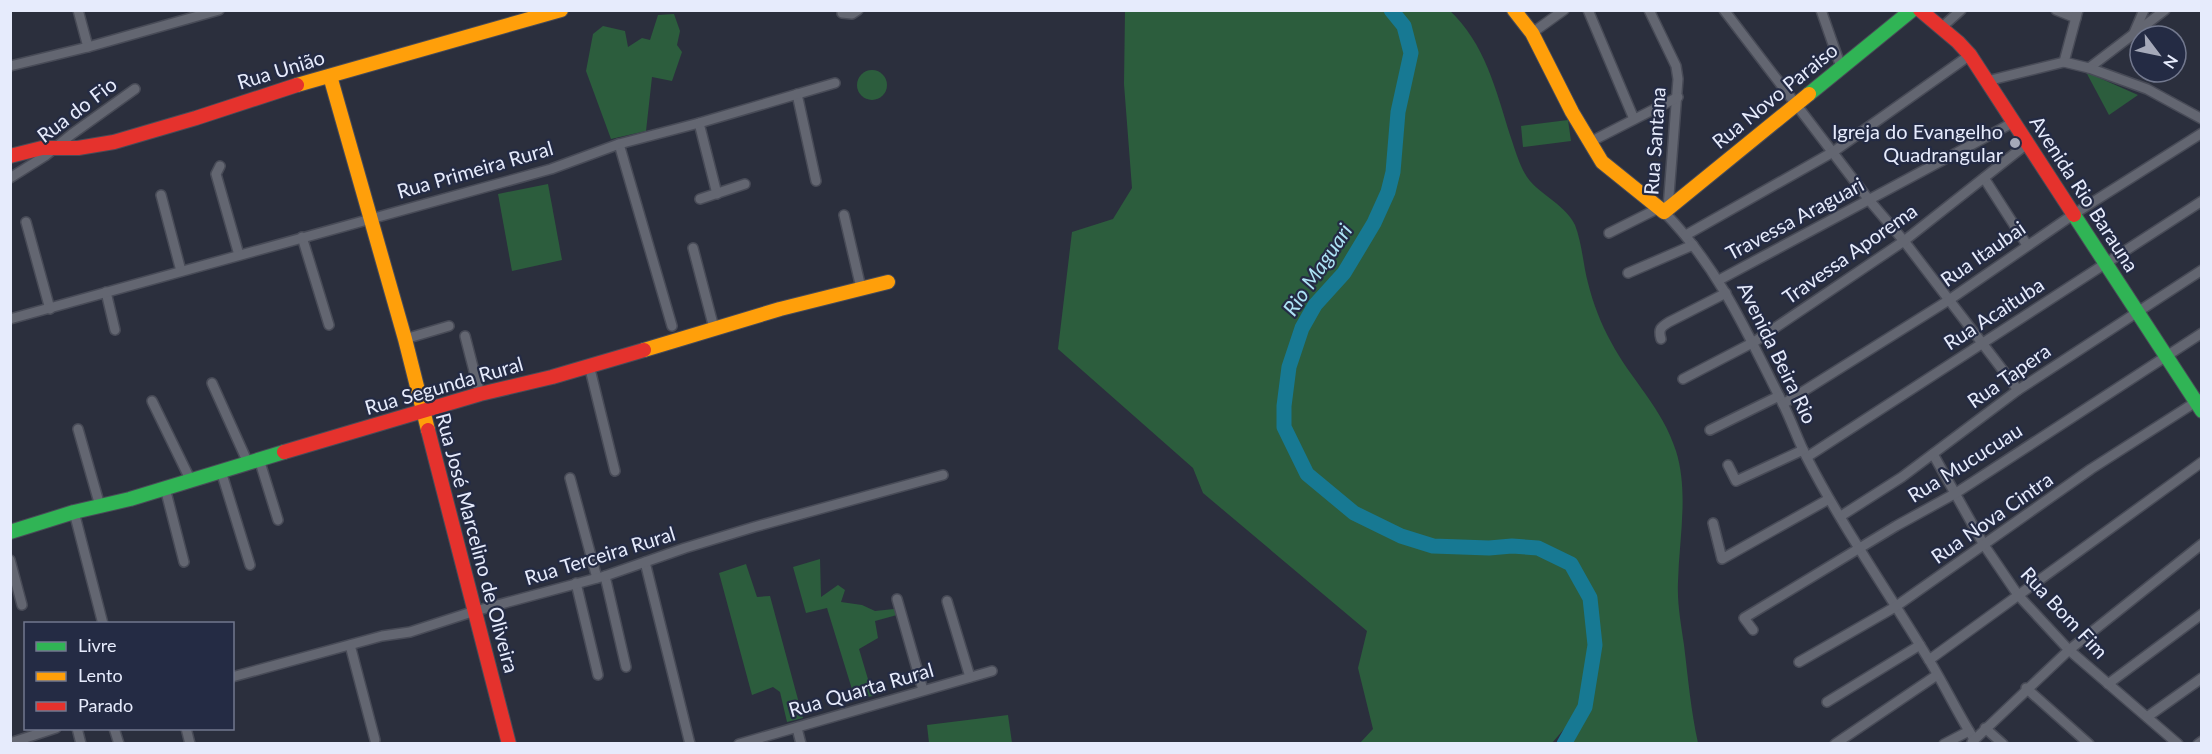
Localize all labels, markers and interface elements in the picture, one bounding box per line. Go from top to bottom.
north arrow [2128,24,2188,84]
street label: Rua Novo Paraiso [1707,37,1842,153]
street label: Rua União [234,44,327,94]
text: N [2160,52,2182,72]
street label: Rua do Fio [32,72,121,147]
street label: Rua Santana [1638,86,1670,196]
street label: Avenida Rio Barauna [2025,111,2144,276]
place label: Igreja do Evangelho Quadrangular [1832,119,2004,166]
street label: Rua Primeira Rural [394,135,556,203]
marker: Igreja do Evangelho Quadrangular [2008,136,2022,150]
street label: Travessa Araguari [1721,172,1868,265]
street label: Travessa Aporema [1778,198,1921,309]
street label: Rua Itaubai [1935,215,2029,291]
water label: Rio Maguari [1277,218,1357,320]
street label: Rua Acaituba [1939,272,2048,354]
street label: Avenida Beira Rio [1733,278,1823,427]
street label: Rua Tapera [1962,338,2055,413]
street label: Rua Segunda Rural [362,351,526,419]
street label: Rua José Marcelino de Oliveira [432,410,524,675]
street label: Rua Mucucuau [1903,417,2026,507]
street label: Rua Nova Cintra [1926,466,2057,568]
street label: Rua Terceira Rural [521,521,678,589]
street label: Rua Bom Fim [2016,562,2113,663]
legend [24,622,234,730]
text: Livre [78,634,117,656]
street label: Rua Quarta Rural [785,657,936,721]
text: Lento [78,664,123,686]
text: Parado [78,694,133,716]

